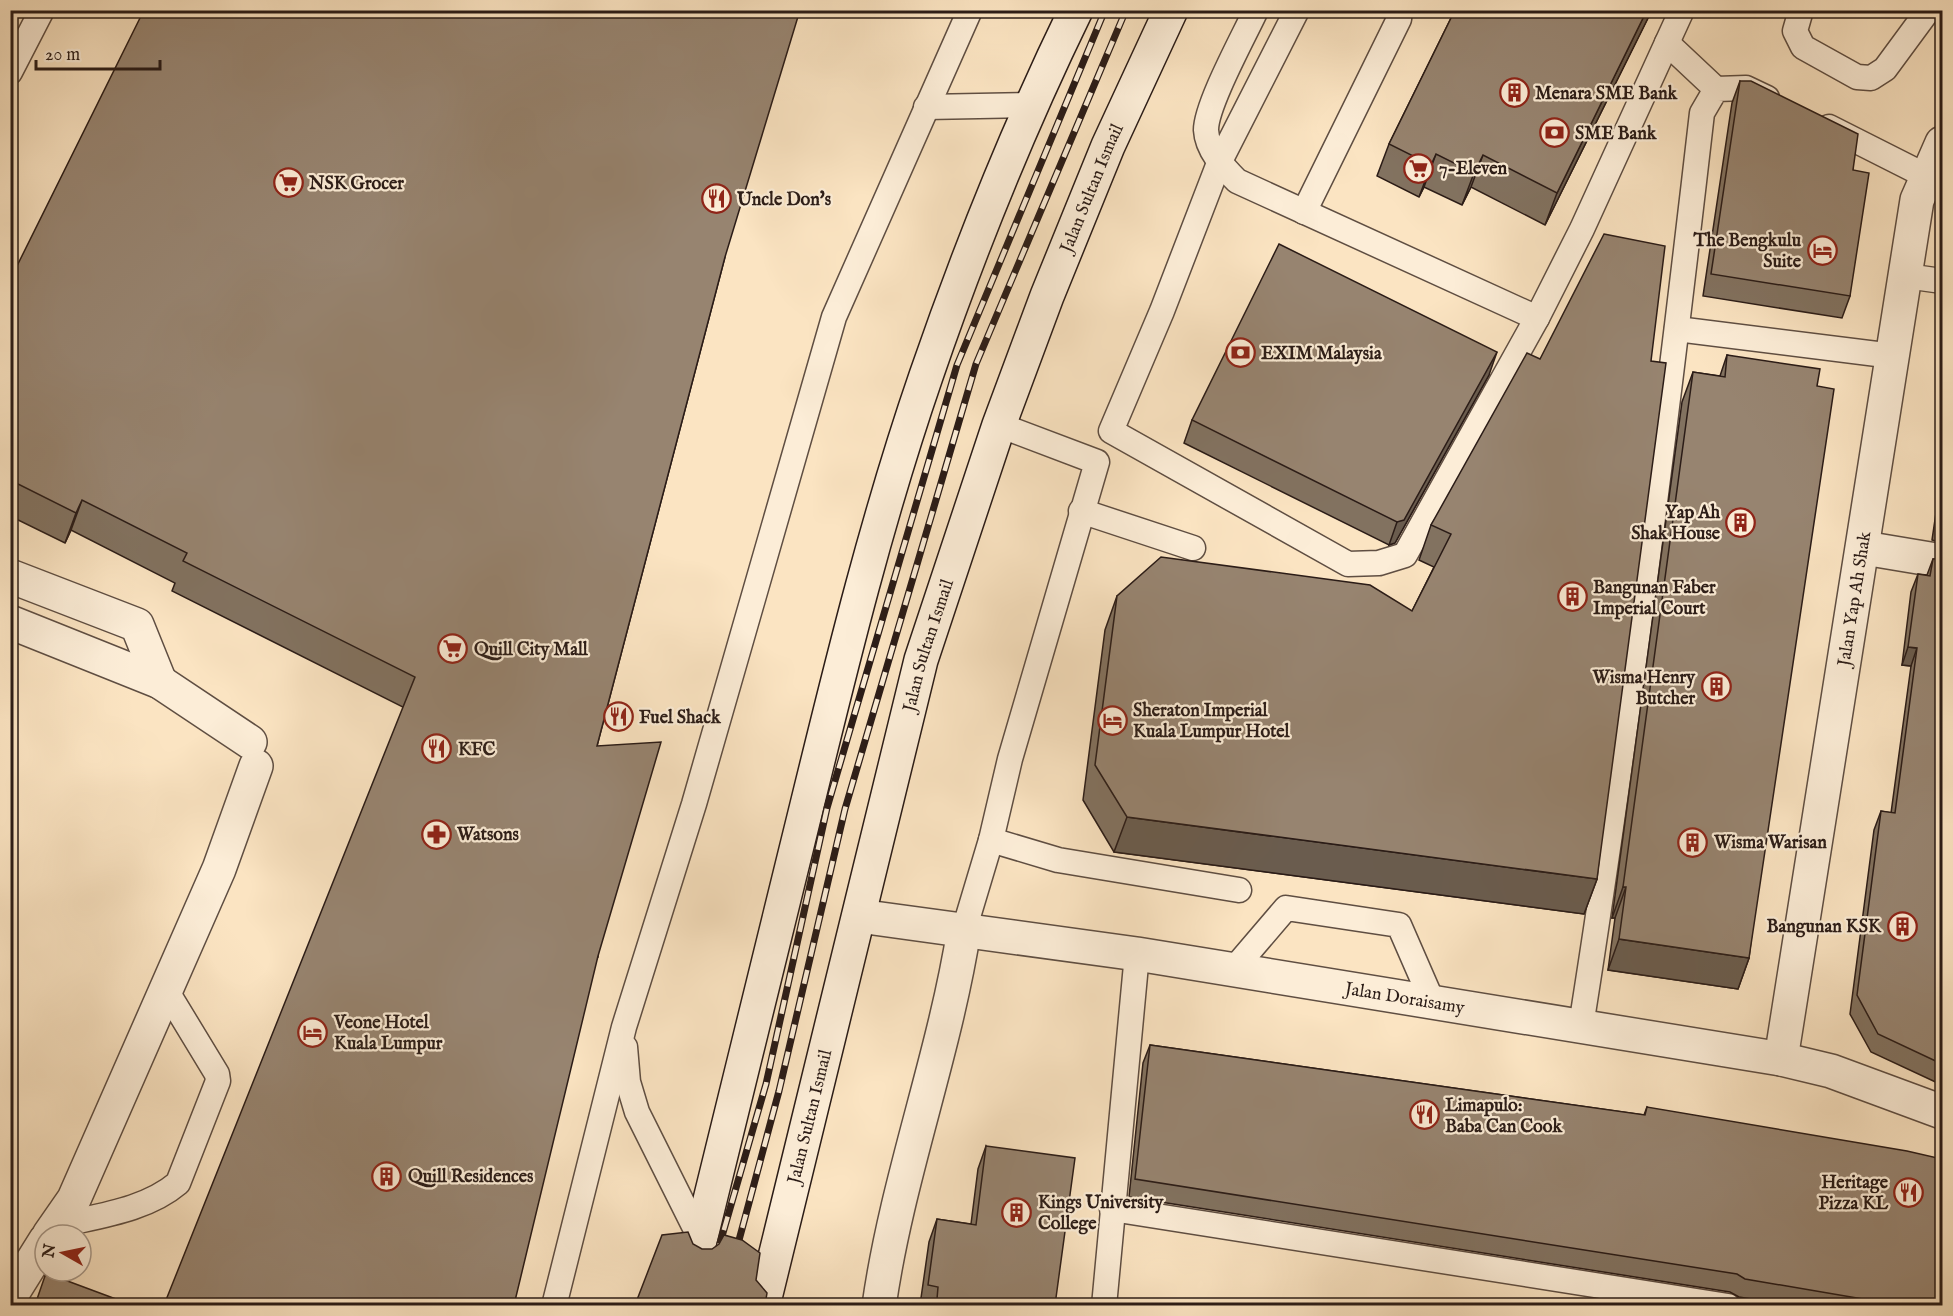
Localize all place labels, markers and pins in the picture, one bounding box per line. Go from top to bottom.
building icon: Menara SME Bank [1498,77,1530,109]
place label: Menara SME Bank [1535,83,1679,106]
bank icon: SME Bank [1538,117,1570,149]
place label: SME Bank [1575,123,1658,146]
supermarket icon: 7-Eleven [1402,152,1434,184]
place label: 7-Eleven [1439,158,1508,181]
supermarket icon: NSK Grocer [272,167,304,199]
place label: NSK Grocer [308,173,404,196]
restaurant icon: Uncle Don's [700,183,732,215]
place label: Uncle Don's [736,189,832,212]
place label: The Bengkulu Suite [1692,230,1802,274]
hotel icon: The Bengkulu Suite [1806,234,1838,266]
bank icon: EXIM Malaysia [1224,337,1256,369]
place label: EXIM Malaysia [1261,343,1383,366]
place label: Yap Ah Shak House [1631,502,1721,546]
building icon: Yap Ah Shak House [1725,506,1757,538]
place label: Bangunan Faber Imperial Court [1593,577,1716,621]
building icon: Bangunan Faber Imperial Court [1556,581,1588,613]
supermarket icon: Quill City Mall [437,633,469,665]
place label: Quill City Mall [474,639,589,662]
place label: Wisma Henry Butcher [1592,667,1696,711]
building icon: Wisma Henry Butcher [1700,671,1732,703]
place label: Sheraton Imperial Kuala Lumpur Hotel [1133,700,1291,744]
restaurant icon: Fuel Shack [602,701,634,733]
hotel icon: Sheraton Imperial Kuala Lumpur Hotel [1096,704,1128,736]
place label: Fuel Shack [639,707,722,730]
restaurant icon: KFC [421,733,453,765]
place label: KFC [458,739,495,762]
pharmacy icon: Watsons [420,818,452,850]
place label: Watsons [456,824,520,847]
building icon: Wisma Warisan [1677,826,1709,858]
place label: Wisma Warisan [1713,832,1827,855]
building icon: Bangunan KSK [1886,910,1918,942]
place label: Bangunan KSK [1766,916,1882,939]
place label: Veone Hotel Kuala Lumpur [333,1012,443,1056]
hotel icon: Veone Hotel Kuala Lumpur [297,1016,329,1048]
place label: Limapulo: Baba Can Cook [1445,1095,1563,1139]
restaurant icon: Limapulo: Baba Can Cook [1408,1099,1440,1131]
building icon: Quill Residences [371,1160,403,1192]
place label: Quill Residences [408,1166,534,1189]
place label: Heritage Pizza KL [1819,1172,1889,1216]
restaurant icon: Heritage Pizza KL [1893,1176,1925,1208]
place label: Kings University College [1038,1192,1165,1236]
building icon: Kings University College [1001,1196,1033,1228]

